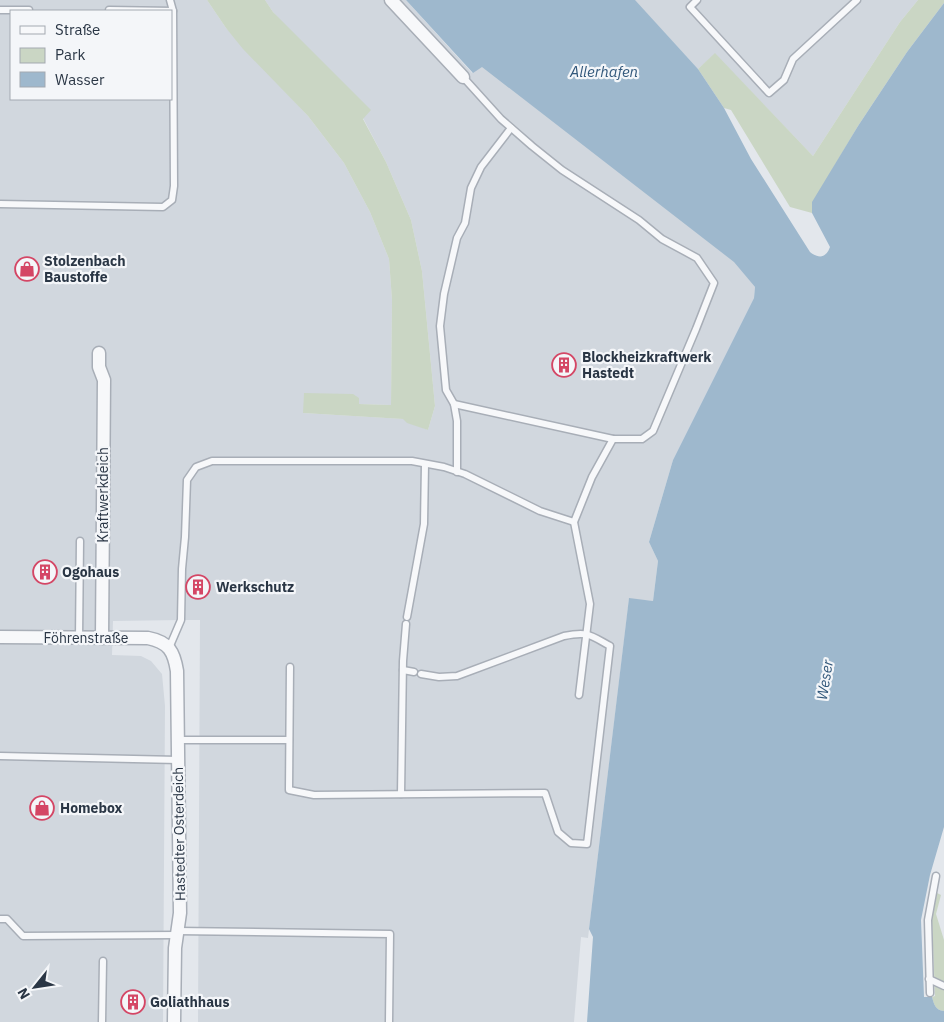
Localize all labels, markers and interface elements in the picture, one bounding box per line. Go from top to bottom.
legend [10,10,172,100]
text: Straße [55,20,100,39]
text: Park [55,45,85,64]
water label: Allerhafen [569,62,638,81]
text: Wasser [55,70,105,89]
place label: Stolzenbach Baustoffe [44,252,126,286]
shop icon: Stolzenbach Baustoffe [14,256,40,282]
place label: Blockheizkraftwerk Hastedt [582,348,712,382]
building icon: Blockheizkraftwerk Hastedt [551,352,577,378]
street label: Kraftwerkdeich [94,447,112,543]
building icon: Ogohaus [32,559,58,585]
place label: Ogohaus [62,563,119,581]
building icon: Werkschutz [185,574,211,600]
place label: Werkschutz [216,578,294,596]
street label: Föhrenstraße [44,629,129,647]
water label: Weser [812,658,837,701]
street label: Hastedter Osterdeich [169,767,189,901]
shop icon: Homebox [29,795,55,821]
place label: Homebox [60,799,123,817]
north arrow [10,962,60,1012]
text: N [13,985,34,1002]
building icon: Goliathhaus [120,989,146,1015]
place label: Goliathhaus [150,993,230,1011]

